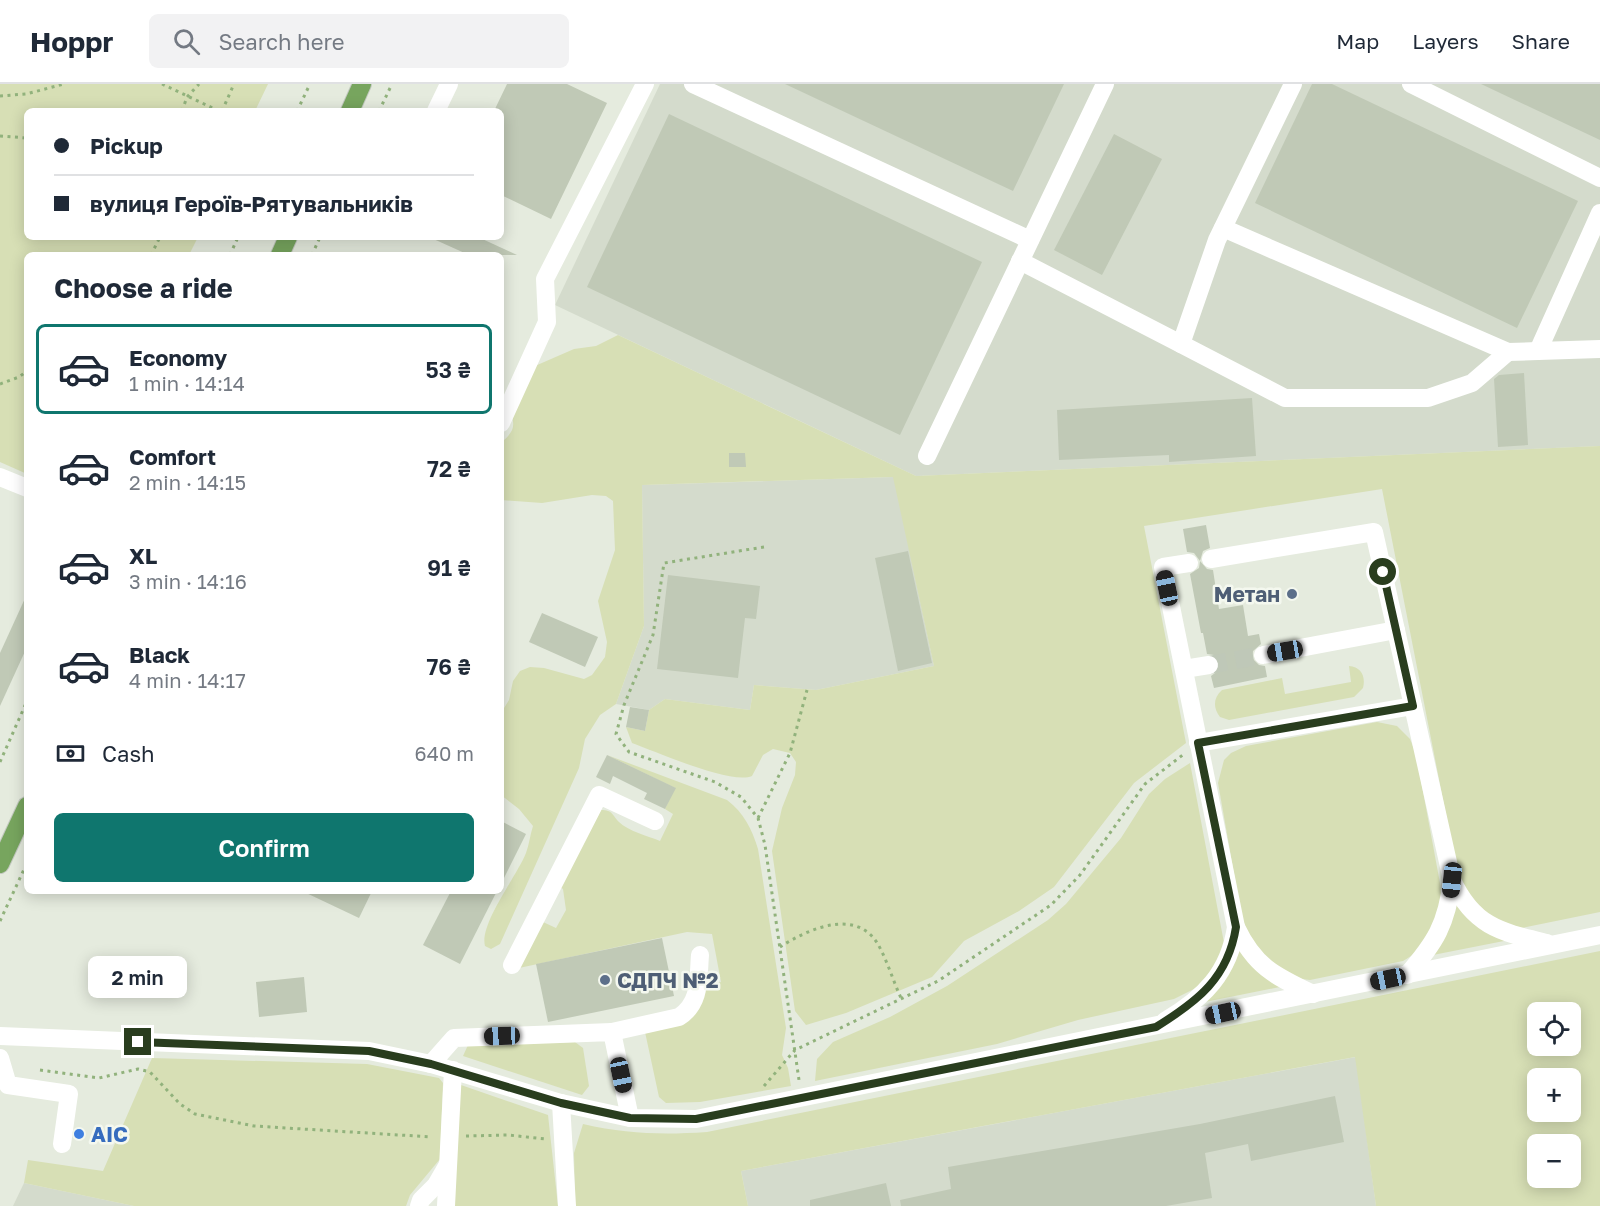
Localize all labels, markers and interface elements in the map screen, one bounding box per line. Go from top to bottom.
search box [149,14,569,68]
text: Hoppr [30,25,113,58]
icon: search [170,25,203,58]
text: Search here [218,28,345,55]
text: Map [1336,28,1379,54]
text: Layers [1412,28,1479,54]
text: Share [1512,28,1570,54]
text: Pickup [90,132,163,159]
text: вулиця Героїв-Рятувальників [90,190,413,217]
text: Choose a ride [54,272,233,304]
icon: car [57,342,111,396]
text: Economy [129,344,227,371]
text: 53 ₴ [426,356,471,383]
text: 1 min · 14:14 [129,371,245,395]
icon: car [57,441,111,495]
text: Comfort [129,443,216,470]
text: 72 ₴ [427,455,471,482]
text: 2 min · 14:15 [129,470,246,494]
icon: car [57,540,111,594]
text: XL [129,542,157,569]
text: 91 ₴ [427,554,471,581]
route start [1369,558,1396,585]
text: 3 min · 14:16 [129,569,247,593]
car [1154,569,1180,607]
place label: Метан [1214,581,1280,607]
marker: Метан [1285,587,1299,601]
icon: car [57,639,111,693]
car [1266,639,1304,663]
text: Black [129,641,190,668]
text: 76 ₴ [426,653,471,680]
text: 4 min · 14:17 [129,668,246,692]
icon: cash [54,737,87,770]
text: Cash [102,740,155,767]
text: 640 m [415,741,474,765]
button: Confirm [54,813,474,882]
car [1441,861,1463,899]
callout: 2 min [88,955,188,997]
text: 2 min [112,965,164,989]
car [1369,966,1407,992]
place label: СДПЧ №2 [617,967,719,993]
marker: СДПЧ №2 [598,973,612,987]
car [1204,1000,1242,1026]
map controls [1527,1002,1581,1188]
button: locate [1527,1002,1581,1056]
car [484,1026,520,1046]
route end [124,1028,151,1055]
car [608,1056,634,1094]
button: + [1527,1068,1581,1122]
place label: АІС [91,1121,128,1147]
marker: АІС [72,1127,86,1141]
button: − [1527,1134,1581,1188]

